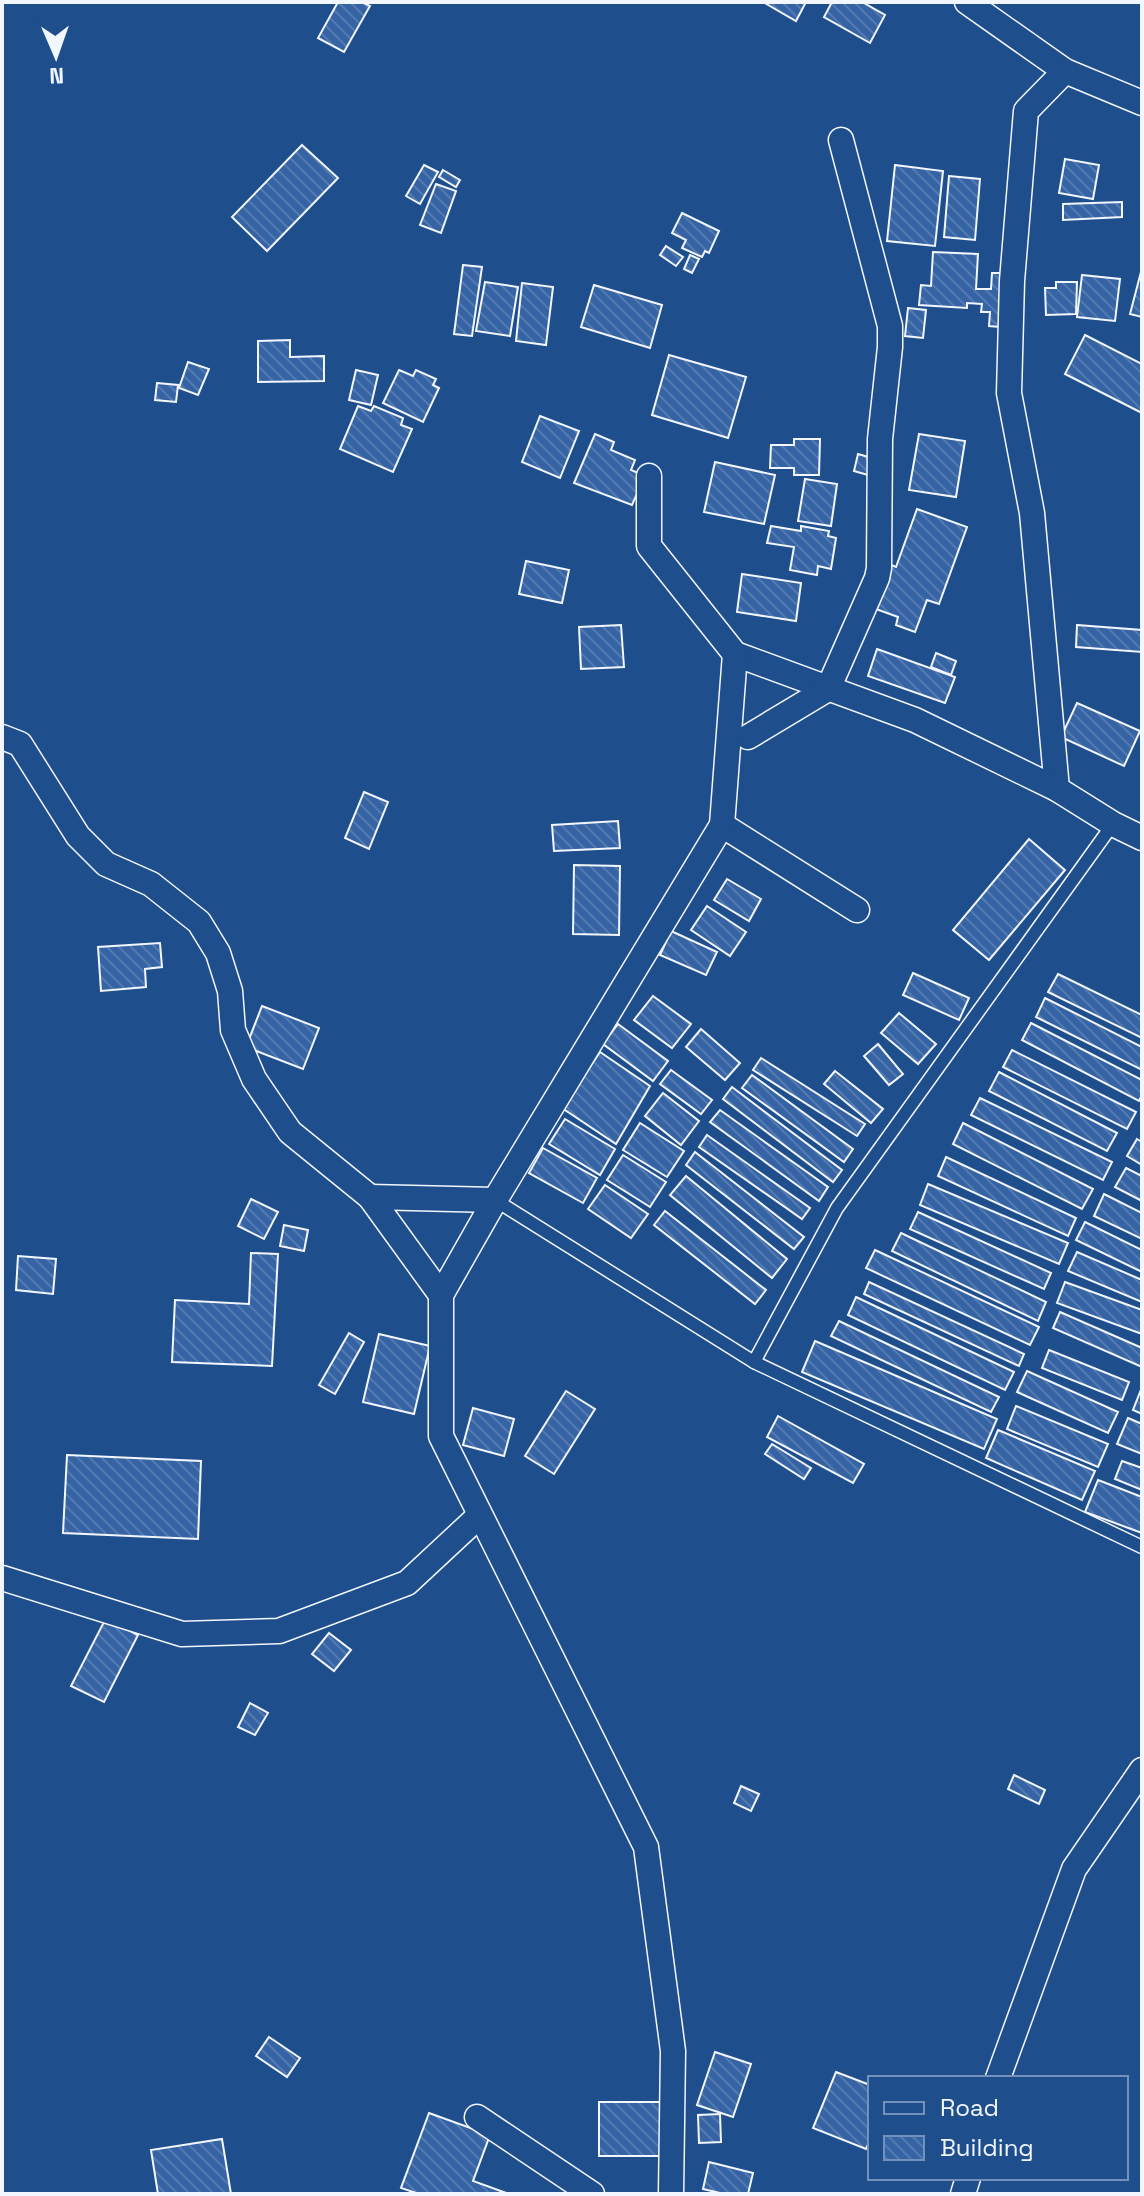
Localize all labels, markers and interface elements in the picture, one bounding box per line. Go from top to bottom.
north arrow [16,16,96,96]
text: N [49,62,65,90]
legend [868,2076,1128,2180]
text: Road [940,2092,999,2123]
text: Building [940,2132,1034,2163]

